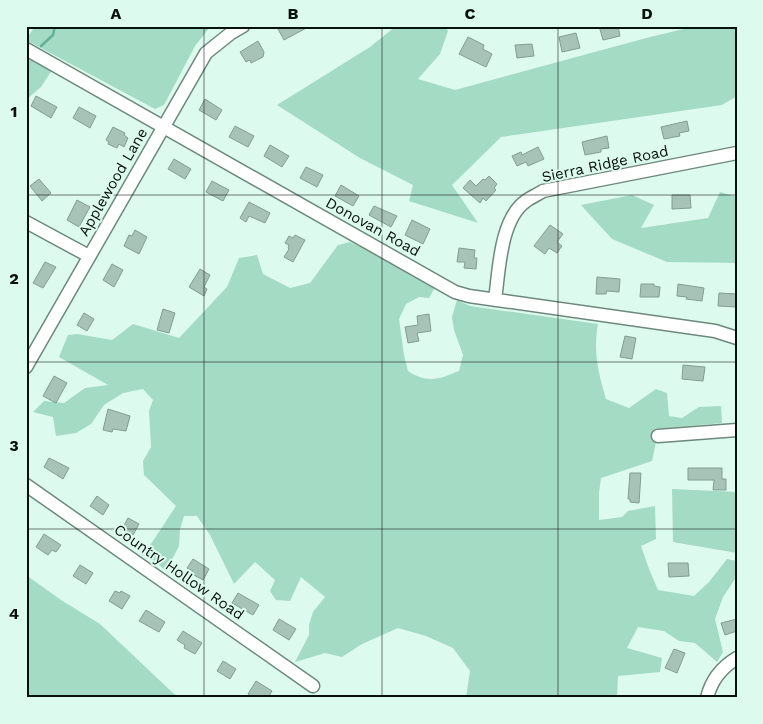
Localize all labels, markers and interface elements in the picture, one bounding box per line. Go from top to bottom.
text: A [111,4,122,23]
text: B [288,4,299,23]
text: C [465,4,476,23]
text: D [641,4,653,23]
text: 1 [11,102,17,121]
street label: Applewood Lane [75,125,151,239]
street label: Sierra Ridge Road [540,142,670,186]
street label: Donovan Road [323,194,423,260]
text: 2 [9,269,19,288]
text: 3 [9,436,19,455]
street label: Country Hollow Road [111,520,247,624]
text: 4 [9,604,19,623]

